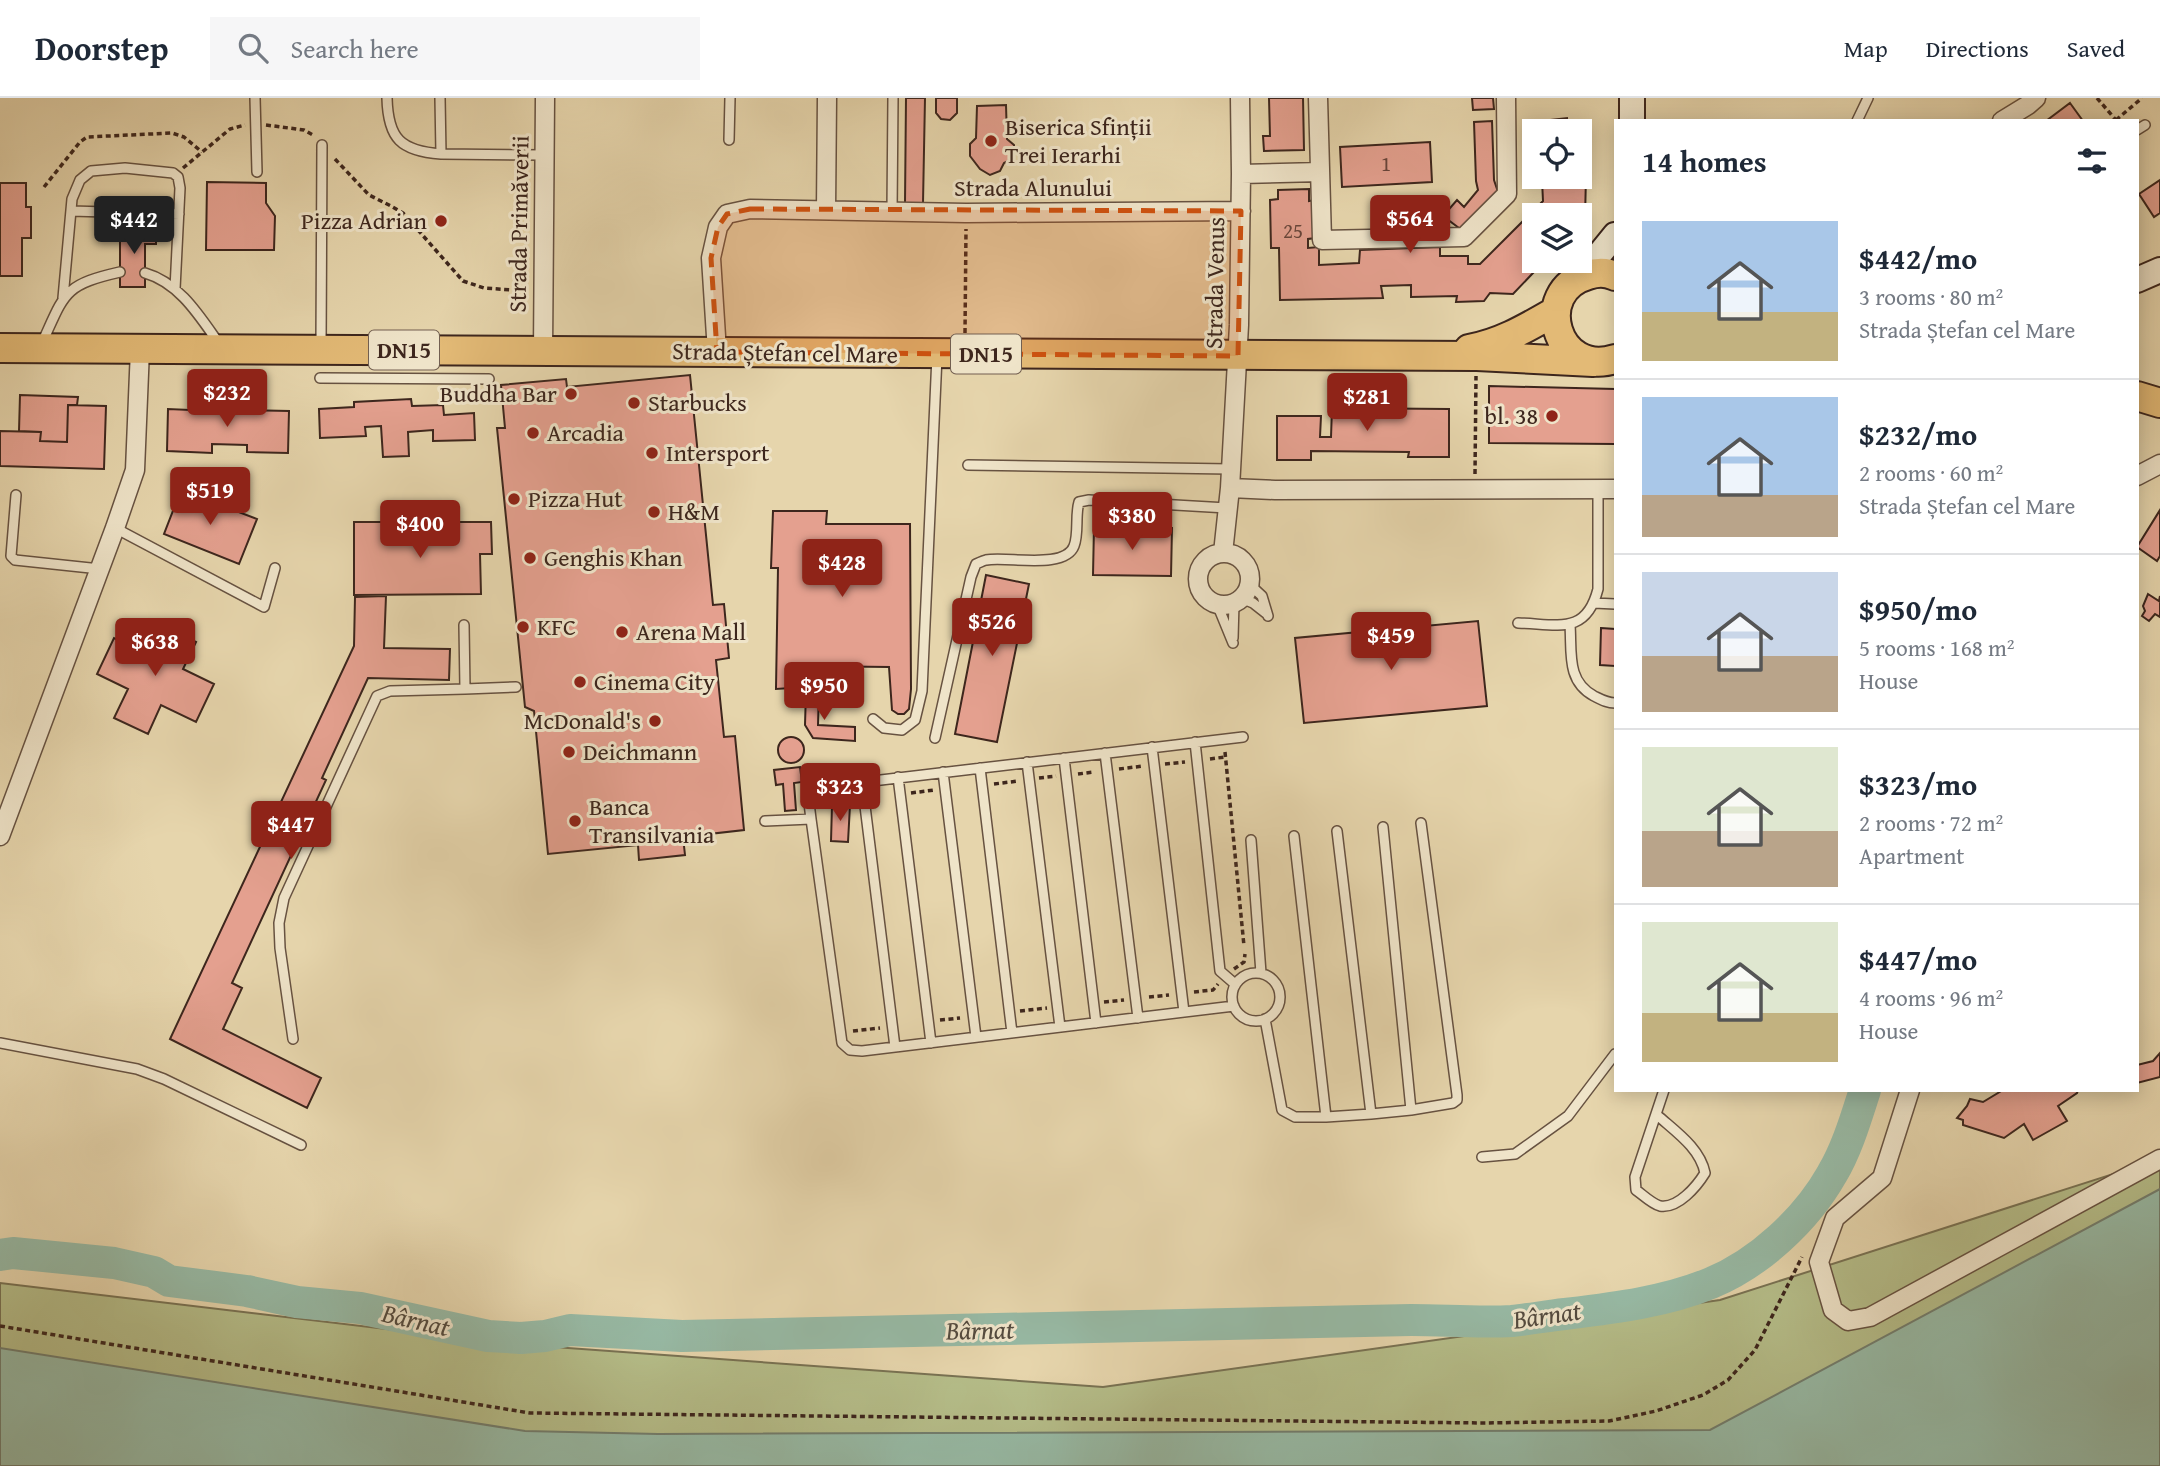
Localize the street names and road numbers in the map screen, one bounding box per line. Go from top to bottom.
street label: Strada Primăverii [499,135,538,313]
street label: Strada Alunului [954,170,1112,205]
street label: Strada Venus [1196,217,1233,349]
road number: DN15 [369,330,439,370]
street label: Strada Ștefan cel Mare [672,333,898,372]
road number: DN15 [951,334,1021,374]

